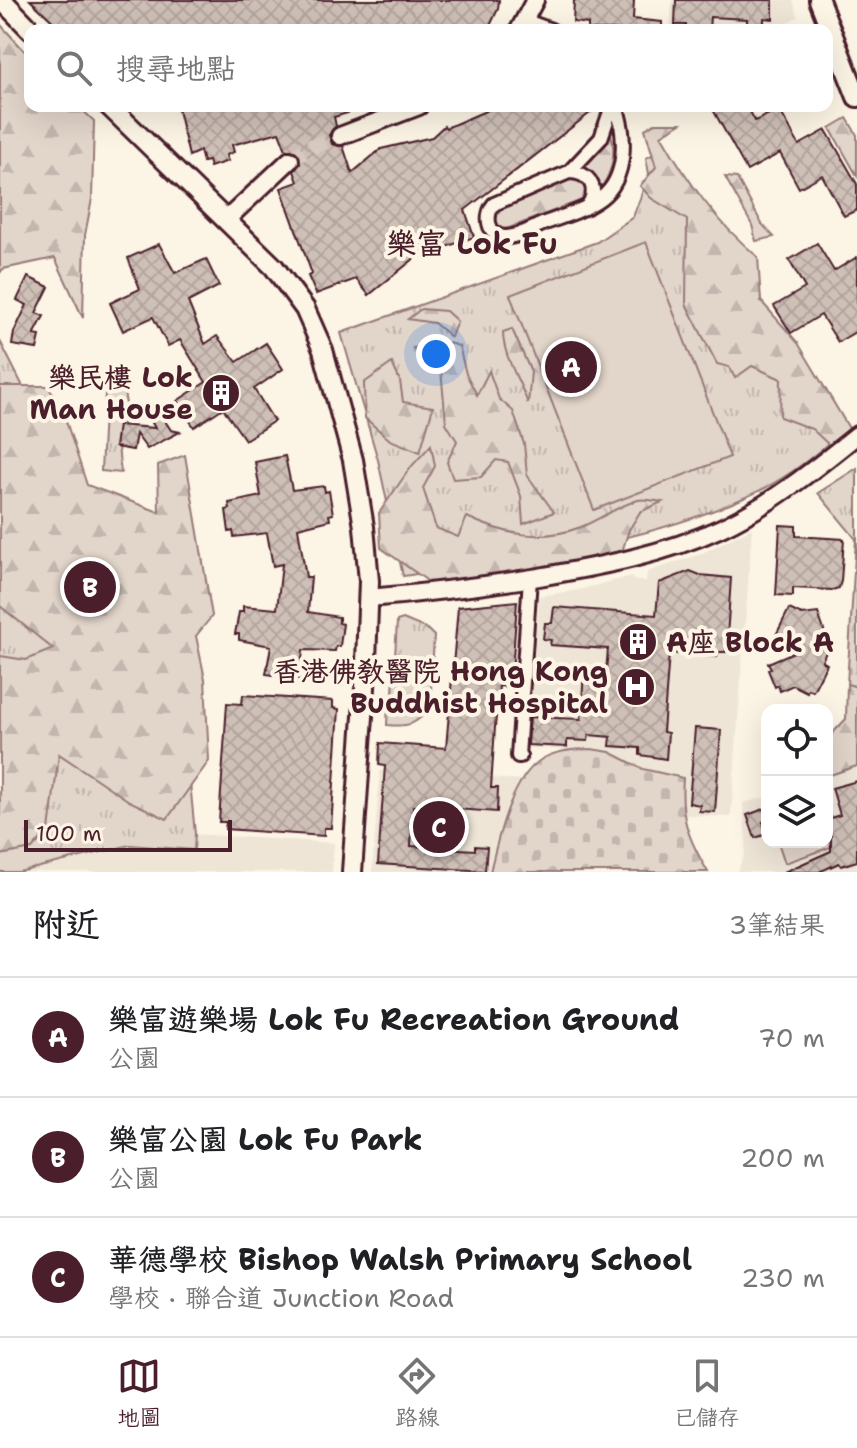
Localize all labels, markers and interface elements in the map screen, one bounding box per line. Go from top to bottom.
search box [24,24,833,112]
icon: search [52,46,96,90]
text: 搜尋地點 [116,48,236,89]
district label: 樂富 Lok Fu [386,223,558,264]
your location [416,334,456,374]
pin: A [545,337,597,397]
place label: 樂民樓 Lok Man House [29,358,193,428]
building icon: 樂民樓 Lok Man House [200,372,242,414]
pin: B [64,557,116,617]
building icon: A座 Block A [617,621,659,663]
place label: A座 Block A [666,623,834,661]
place label: 香港佛教醫院 Hong Kong Buddhist Hospital [272,652,608,722]
hospital icon: 香港佛教醫院 Hong Kong Buddhist Hospital [615,666,657,708]
map controls [761,704,833,848]
button: locate [761,704,833,776]
button: layers [761,776,833,848]
pin: C [413,797,465,857]
scale bar [24,816,232,852]
text: 100 m [36,819,102,848]
text: 附近 [32,901,100,947]
text: 3筆結果 [729,907,825,942]
text: 樂富遊樂場 Lok Fu Recreation Ground [108,999,679,1040]
text: A [48,1020,68,1055]
text: 70 m [758,1020,825,1055]
text: 公園 [108,1040,160,1075]
text: 樂富公園 Lok Fu Park [108,1119,423,1160]
text: B [50,1140,66,1175]
text: 200 m [740,1140,825,1175]
text: 公園 [108,1160,160,1195]
text: 華德學校 Bishop Walsh Primary School [108,1239,692,1280]
text: C [50,1260,66,1295]
text: 230 m [741,1260,825,1295]
text: 學校 · 聯合道 Junction Road [108,1280,454,1315]
tab: 地圖 [117,1354,161,1432]
tab: 路線 [395,1354,440,1432]
tab: 已儲存 [674,1354,740,1432]

